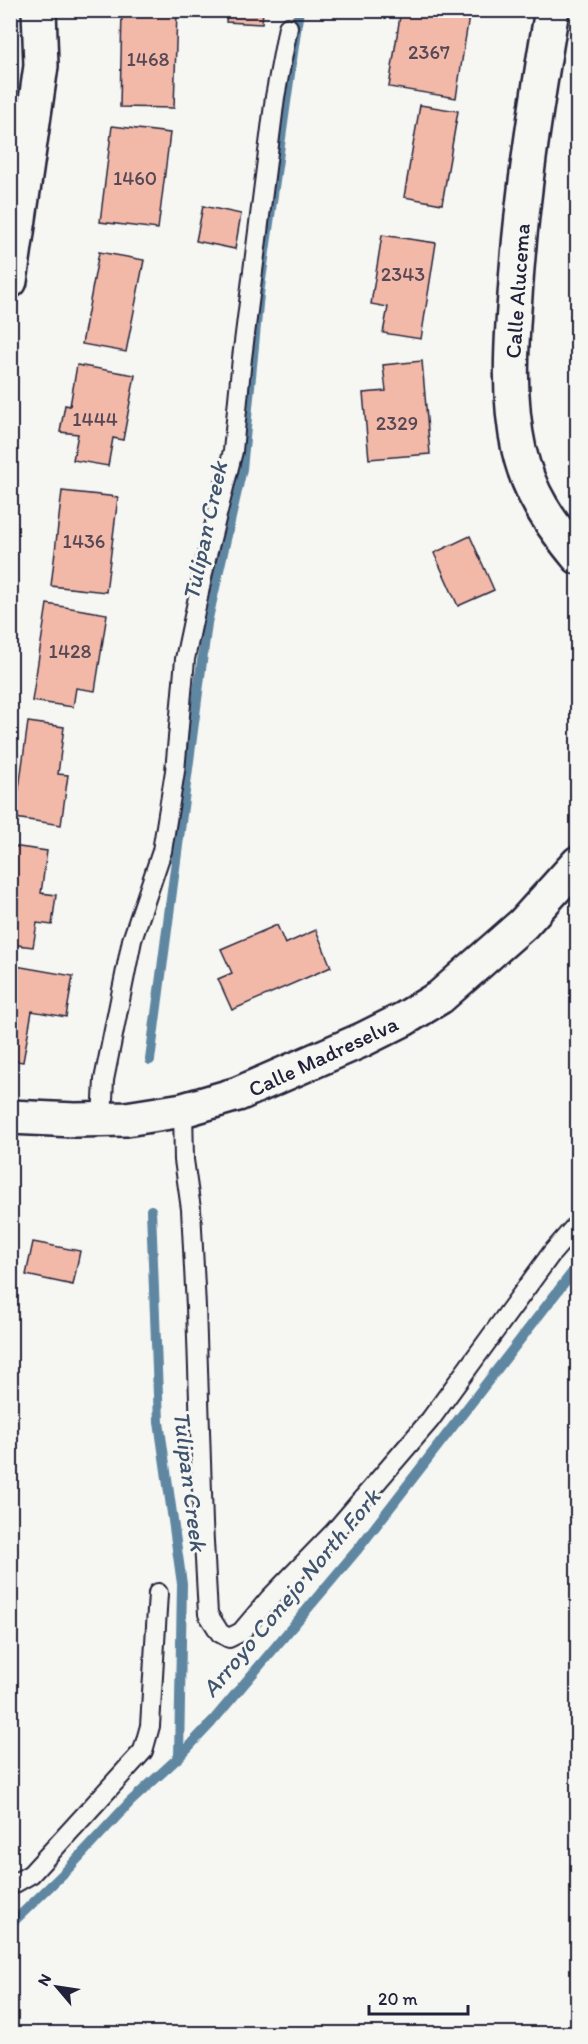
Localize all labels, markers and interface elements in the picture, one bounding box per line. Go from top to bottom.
house number: 2367 [408,40,450,64]
house number: 1468 [127,47,169,71]
house number: 1460 [113,166,157,190]
street label: Calle Alucema [499,222,536,359]
house number: 2343 [381,262,425,286]
house number: 1444 [72,407,118,431]
house number: 2329 [376,411,418,435]
water label: Tulipan Creek [176,457,234,603]
house number: 1436 [63,529,105,553]
house number: 1428 [49,639,91,663]
street label: Calle Madreselva [244,1010,403,1103]
water label: Tulipan Creek [168,1409,214,1554]
water label: Arroyo Conejo North Fork [195,1482,387,1703]
north arrow [27,1957,87,2017]
text: N [33,1971,55,1989]
scale bar [369,1978,468,2016]
text: 20 m [378,1988,418,2010]

